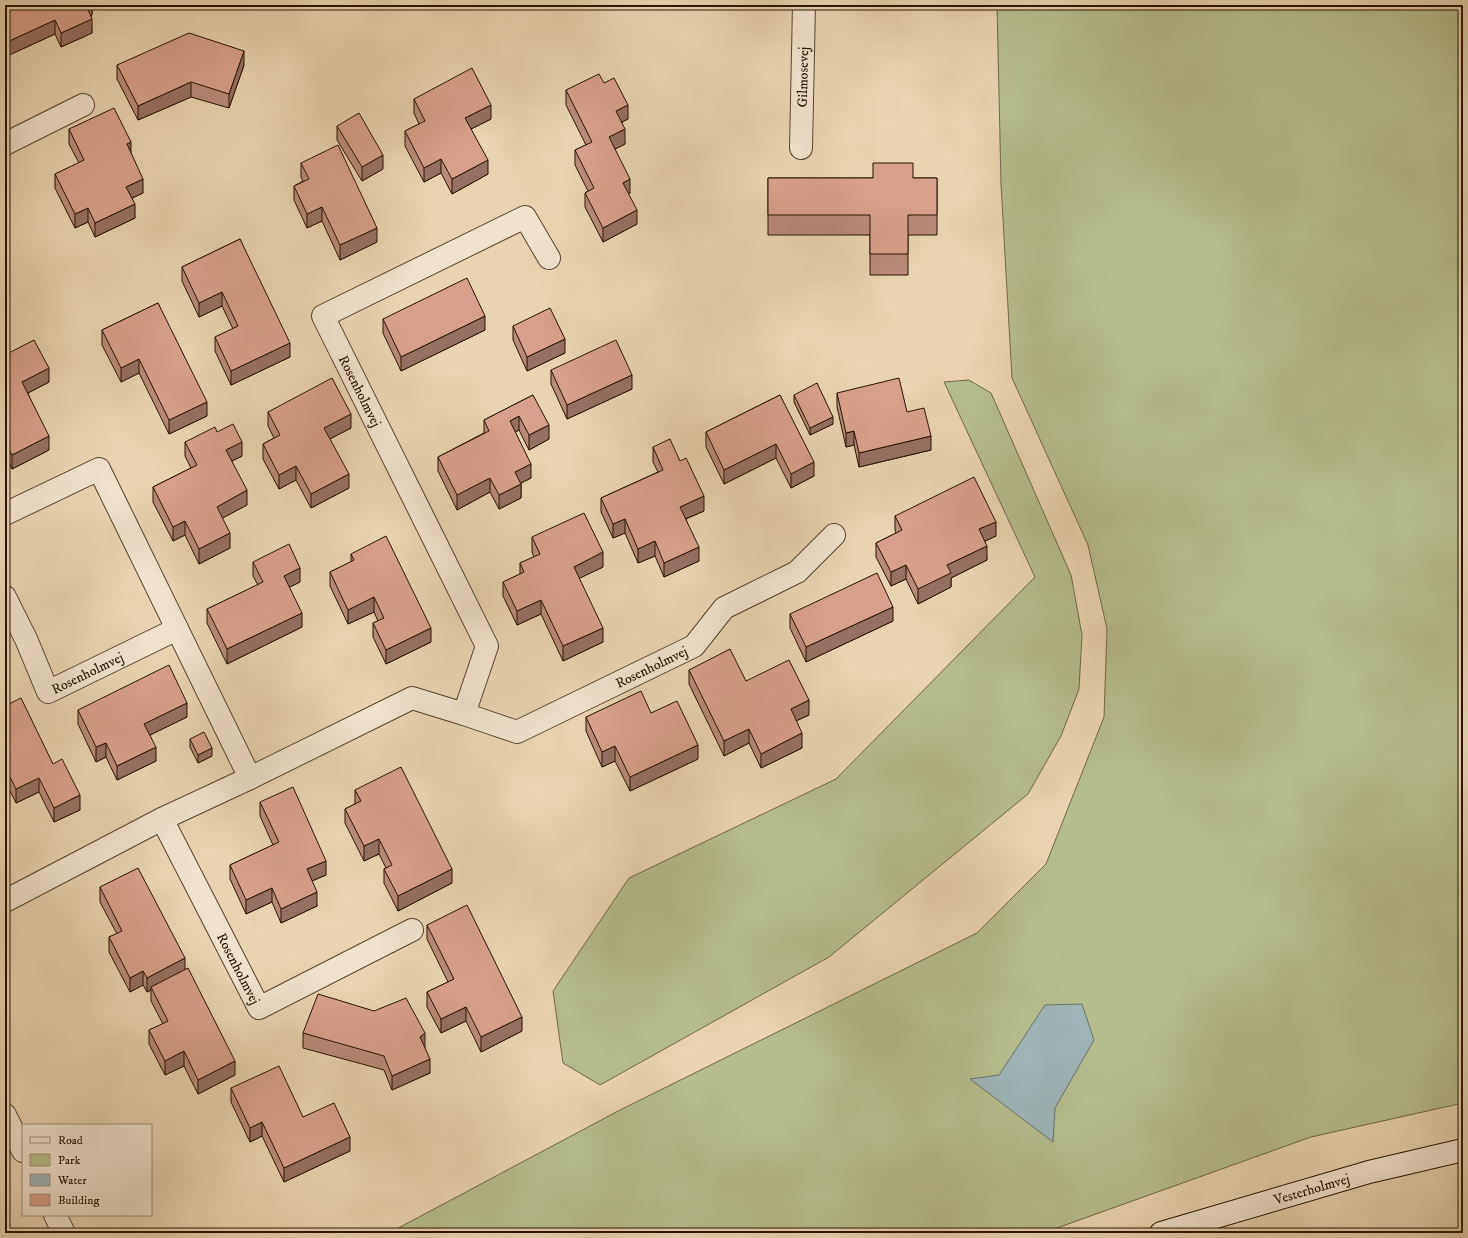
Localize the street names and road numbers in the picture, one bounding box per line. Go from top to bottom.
street label: Gilmosevej [794,46,813,108]
street label: Rosenholmvej [334,352,385,430]
street label: Rosenholmvej [613,643,691,693]
street label: Rosenholmvej [49,649,127,699]
street label: Rosenholmvej [212,930,264,1008]
street label: Vesterholmvej [1271,1170,1352,1210]

